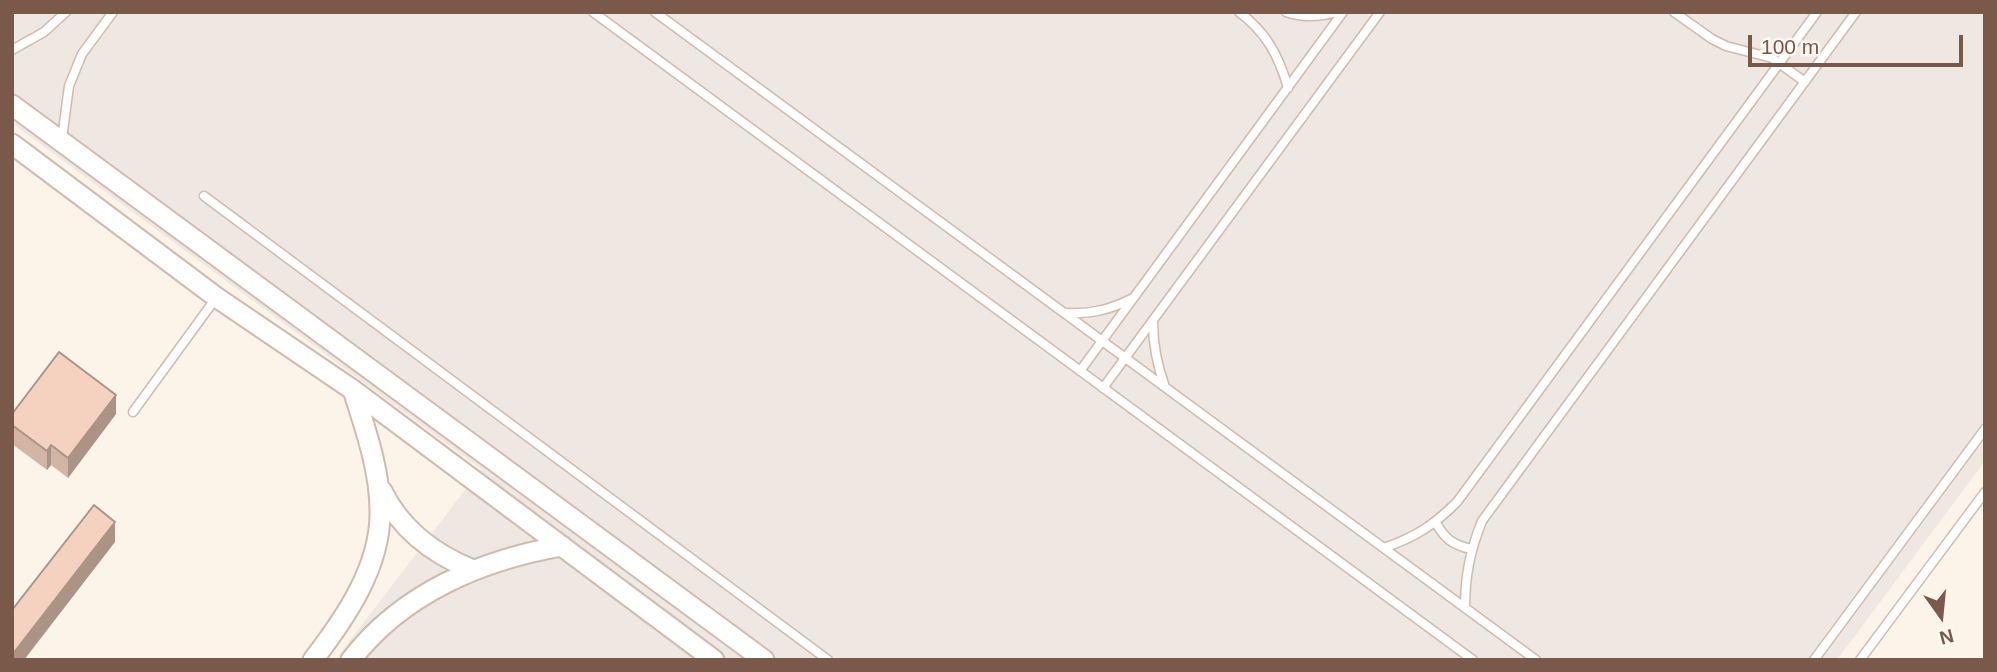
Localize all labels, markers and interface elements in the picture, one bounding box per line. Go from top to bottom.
scale bar [1752,21,1967,65]
text: 100 m [1761,35,1819,58]
north arrow [1906,581,1976,651]
text: N [1937,625,1956,649]

